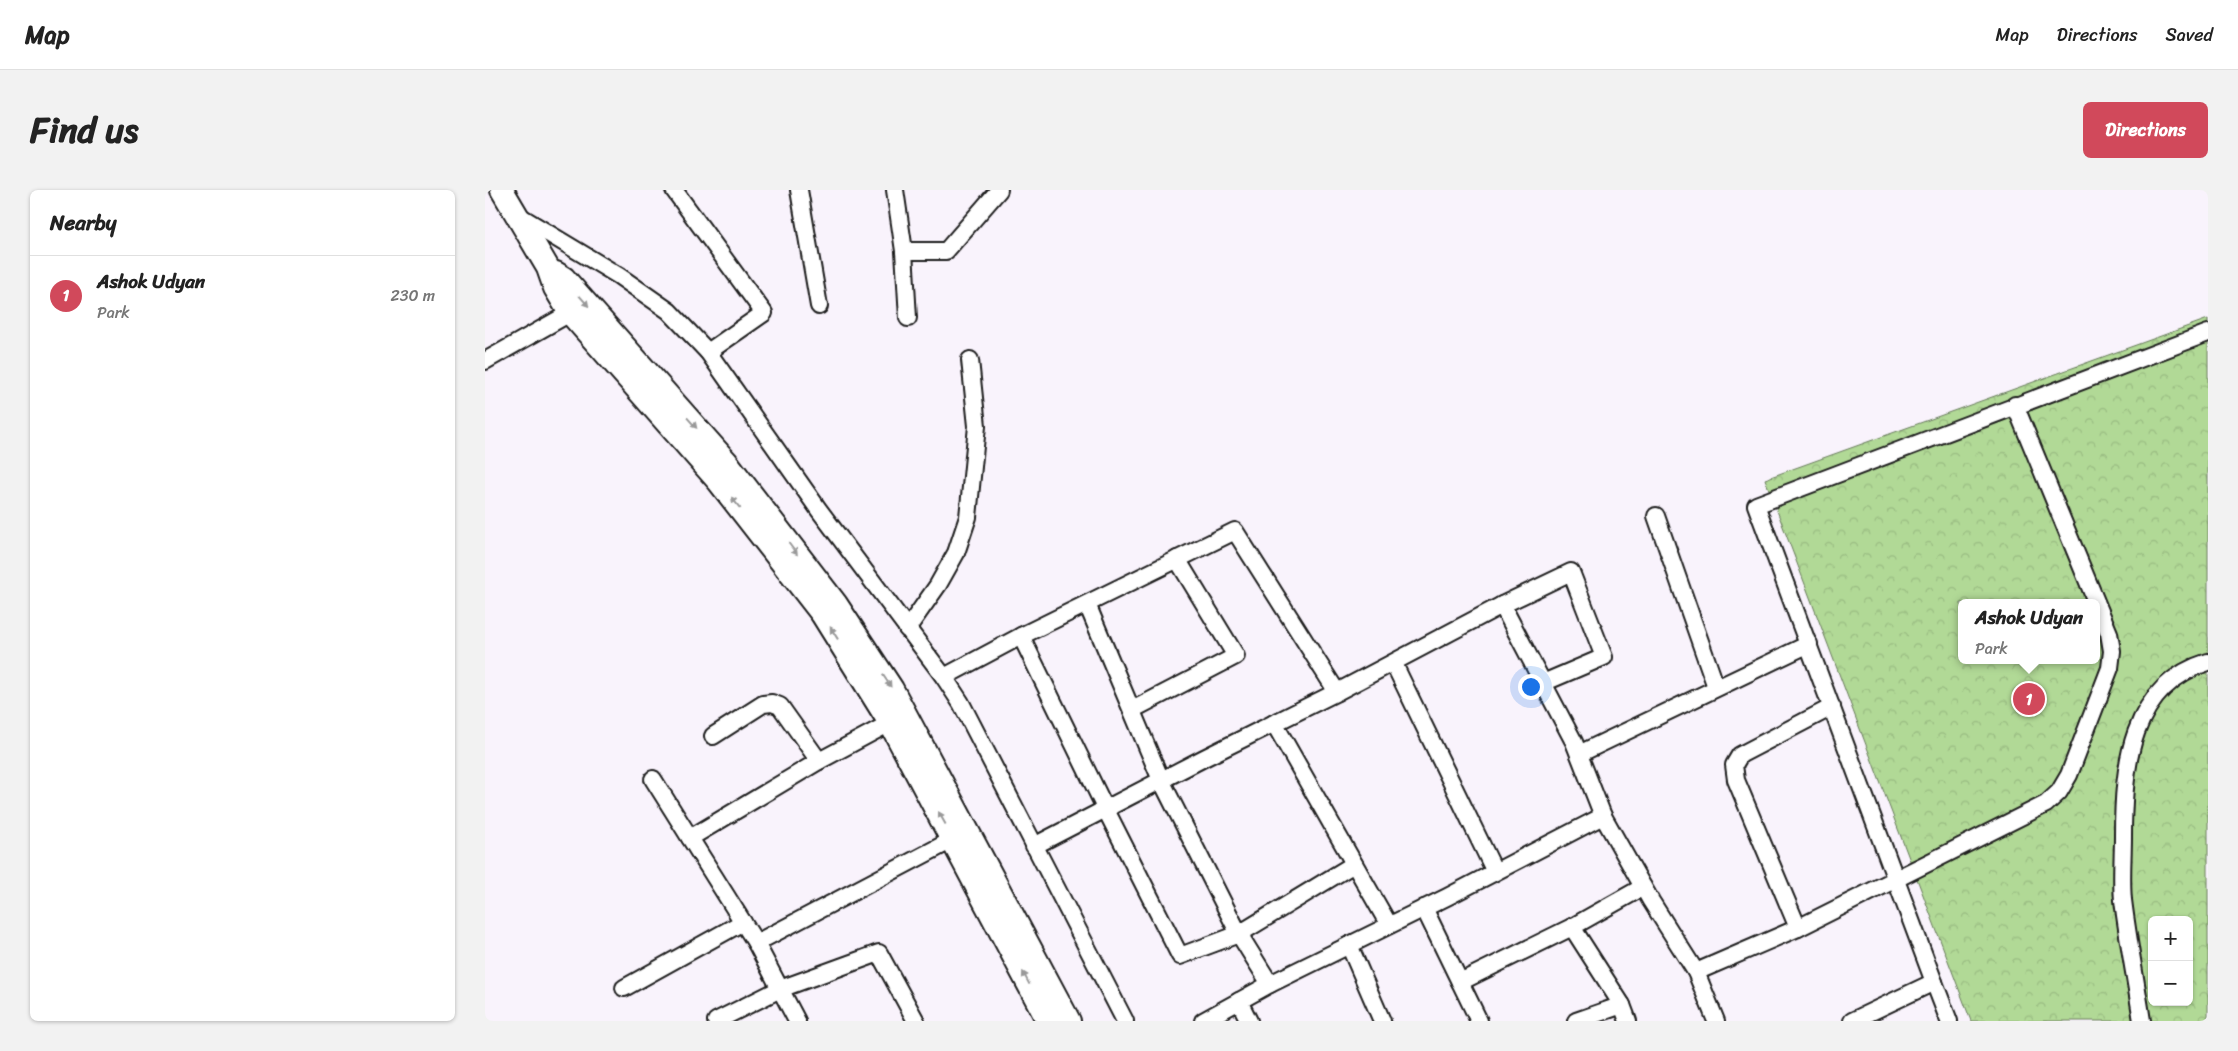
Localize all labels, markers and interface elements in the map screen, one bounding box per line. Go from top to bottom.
text: Map [25,14,69,56]
text: Map [1996,19,2029,51]
text: Directions [2057,19,2138,51]
text: Saved [2166,19,2213,51]
text: Find us [30,99,138,161]
button: Directions [2083,102,2208,158]
text: Nearby [50,204,116,242]
text: Ashok Udyan [97,265,205,298]
text: 1 [63,281,69,310]
text: 230 m [390,281,435,310]
one-way arrow [578,294,589,307]
text: Park [97,298,130,327]
one-way arrow [686,416,697,429]
one-way arrow [731,497,742,510]
one-way arrow [788,542,799,555]
popup [1958,599,2100,664]
text: Ashok Udyan [1975,601,2083,634]
one-way arrow [829,626,839,639]
text: Park [1975,634,2008,663]
your location [1518,674,1544,700]
one-way arrow [883,675,892,688]
pin: 1 [2013,680,2045,718]
one-way arrow [938,811,946,826]
map controls [2148,916,2193,1006]
button: + [2148,916,2193,961]
button: − [2148,961,2193,1006]
one-way arrow [1022,971,1030,985]

